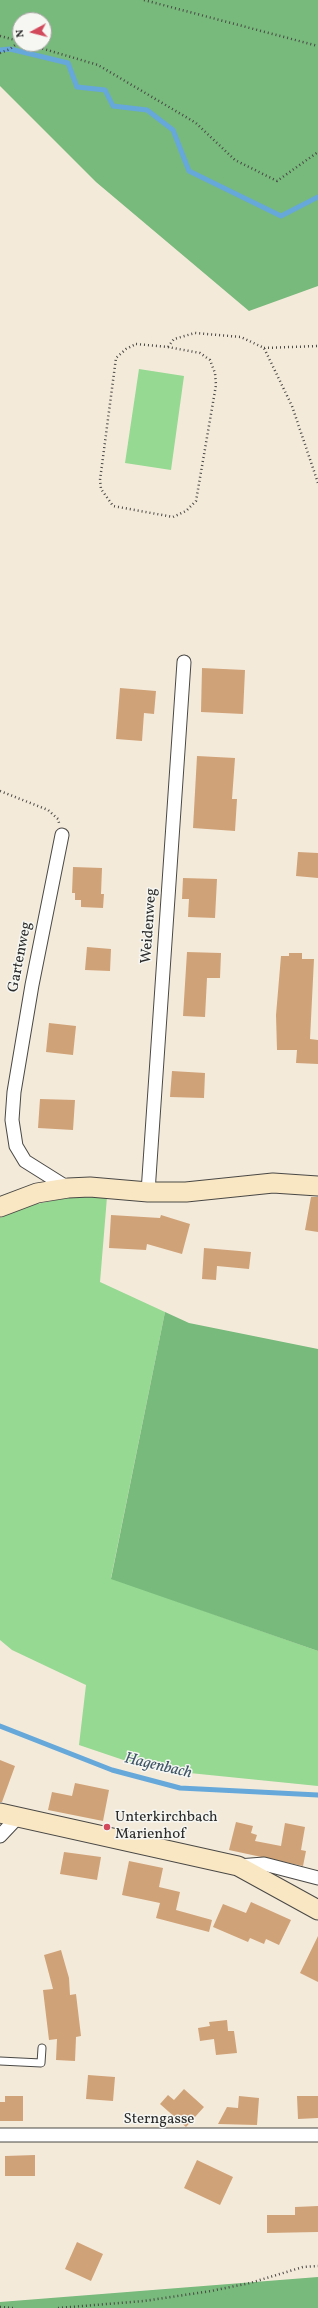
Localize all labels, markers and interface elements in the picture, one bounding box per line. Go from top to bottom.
north arrow [12,12,52,52]
text: N [13,29,29,38]
street label: Weidenweg [138,888,162,964]
street label: Gartenweg [5,920,37,994]
water label: Hagenbach [122,1750,194,1784]
place label: Unterkirchbach Marienhof [115,1809,218,1844]
marker: Unterkirchbach Marienhof [102,1822,112,1832]
street label: Sterngasse [124,2111,194,2129]

